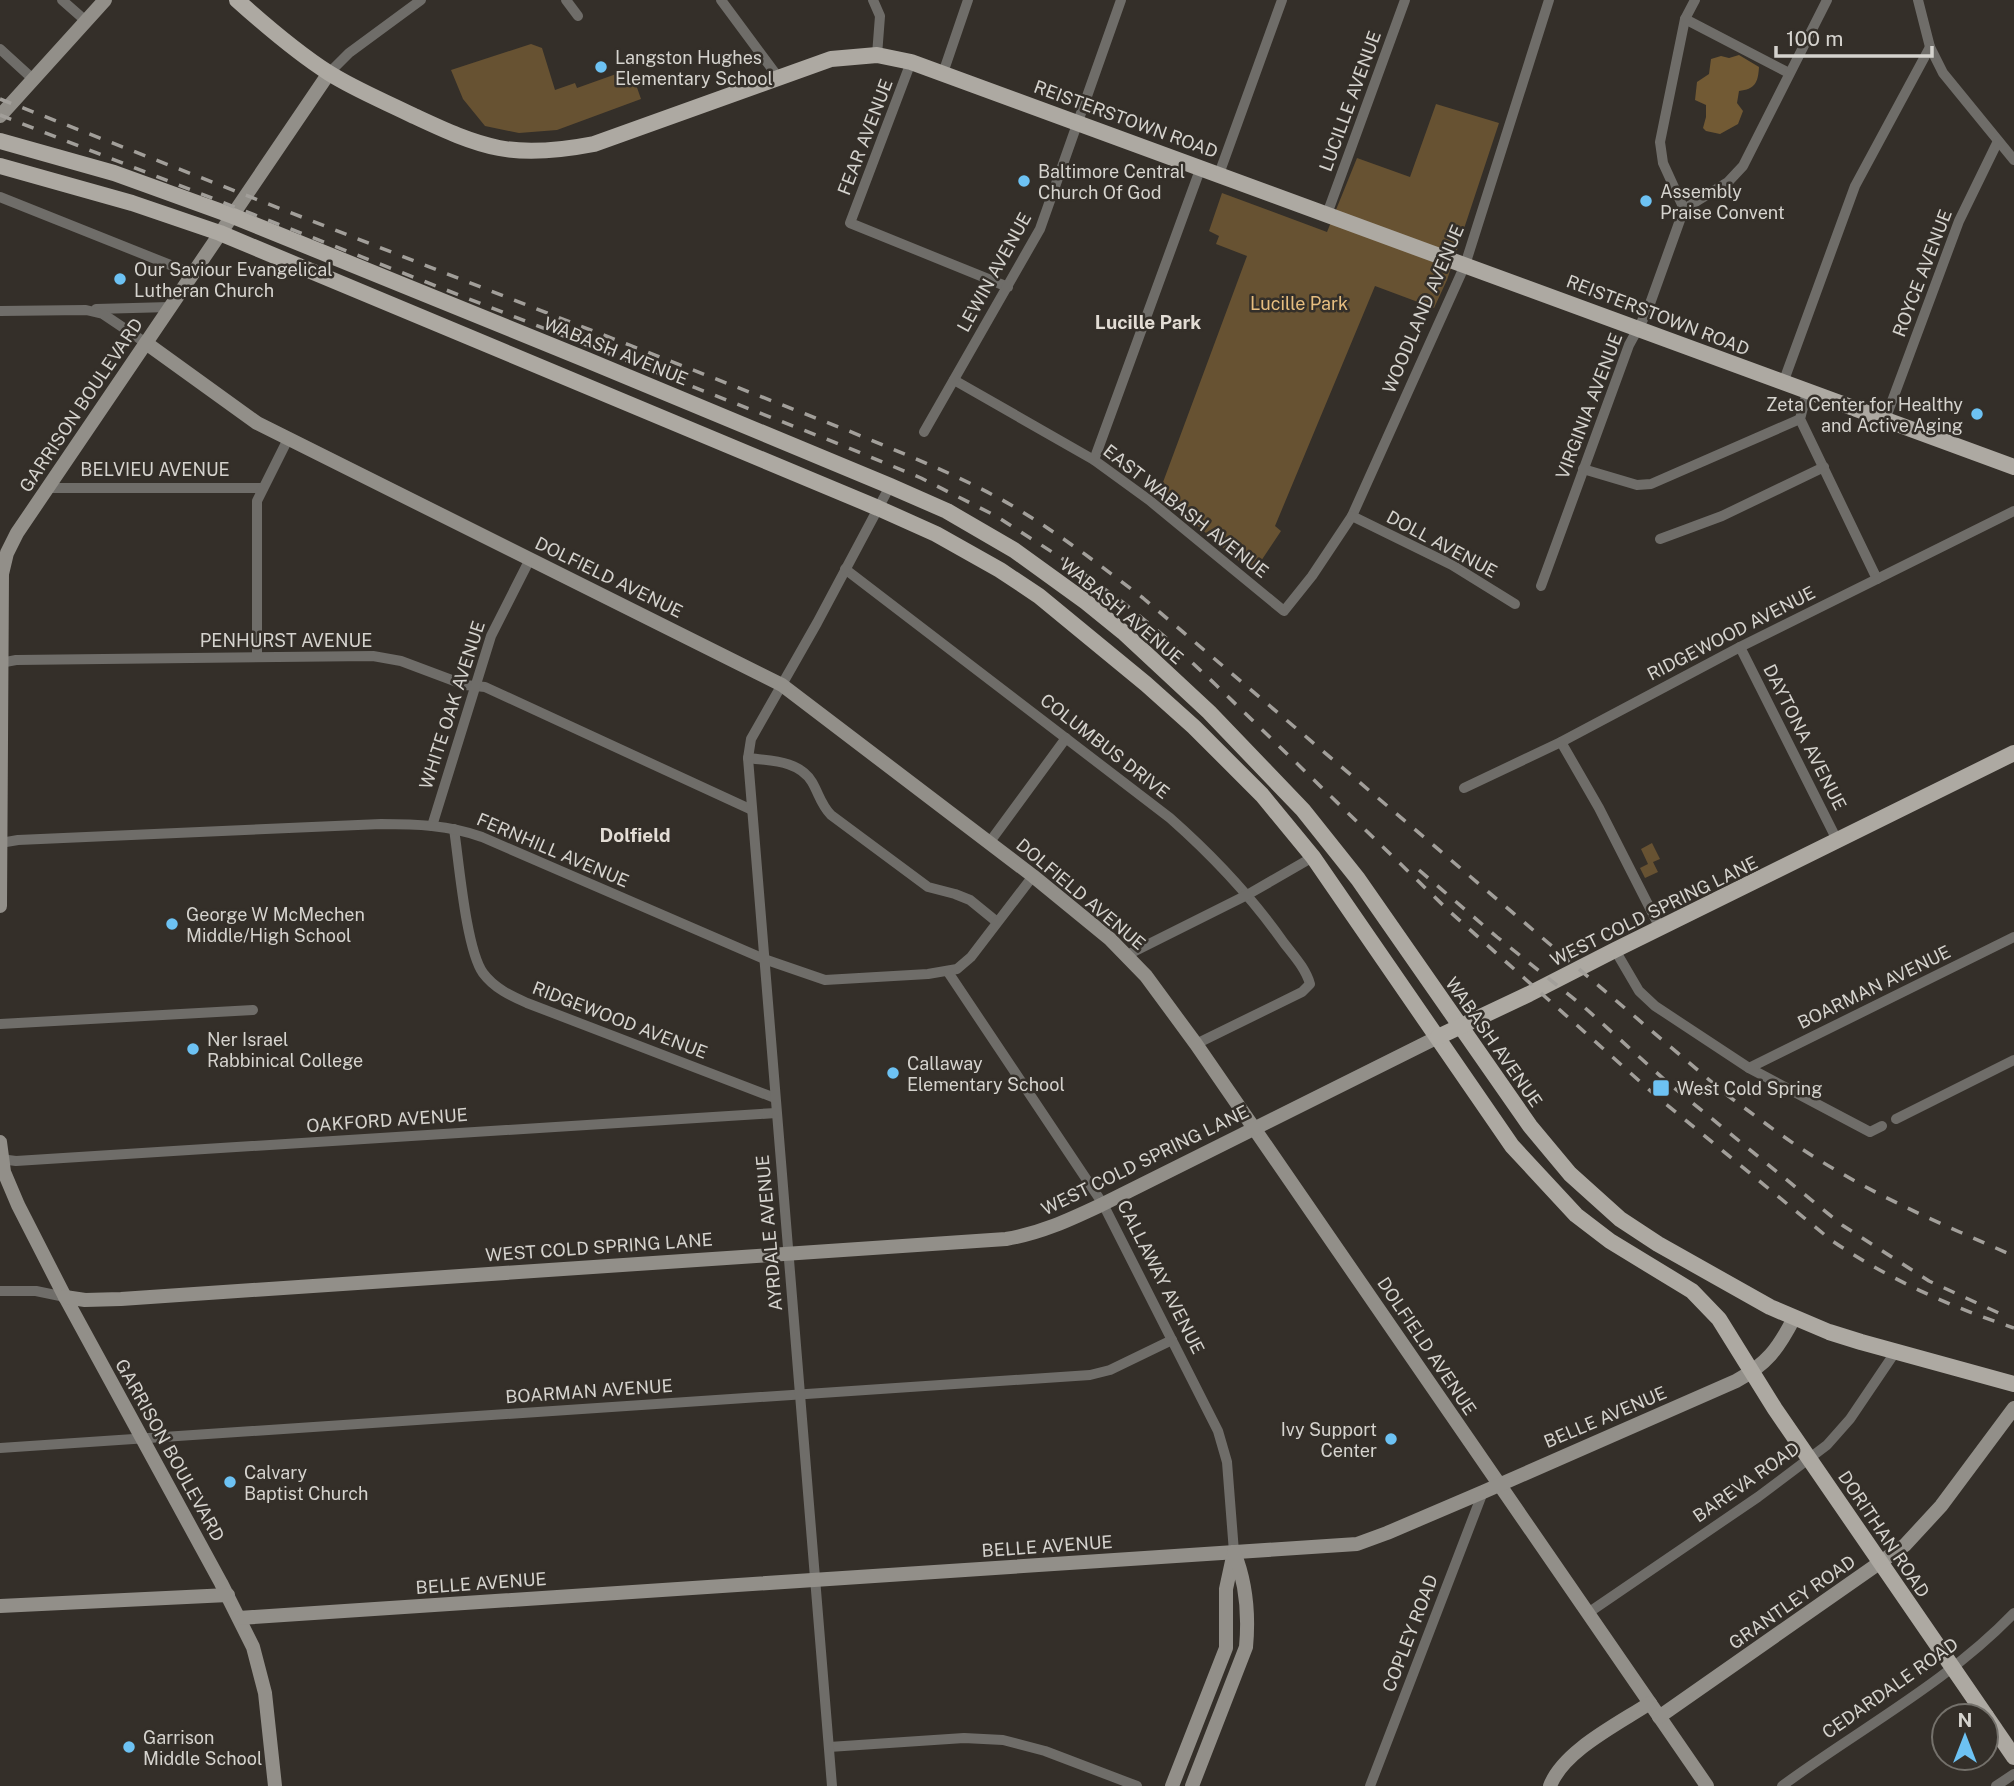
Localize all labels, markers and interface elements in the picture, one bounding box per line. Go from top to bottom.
scale bar [1776,14,1932,58]
text: 100 m [1786,26,1843,51]
street label: LUCILLE AVENUE [1315,28,1385,174]
place label: Langston Hughes Elementary School [615,47,773,89]
marker: Langston Hughes Elementary School [593,59,609,75]
street label: FEAR AVENUE [833,76,897,198]
street label: REISTERSTOWN ROAD [1031,76,1221,162]
place label: Baltimore Central Church Of God [1038,161,1185,203]
marker: Baltimore Central Church Of God [1016,173,1032,189]
place label: Assembly Praise Convent [1660,181,1785,223]
marker: Assembly Praise Convent [1638,193,1654,209]
street label: ROYCE AVENUE [1888,206,1956,340]
street label: LEWIN AVENUE [953,209,1035,335]
street label: WOODLAND AVENUE [1378,222,1468,396]
place label: Our Saviour Evangelical Lutheran Church [134,259,333,301]
street label: REISTERSTOWN ROAD [1564,270,1752,360]
marker: Our Saviour Evangelical Lutheran Church [112,271,128,287]
park label: Lucille Park [1250,293,1348,314]
district label: Lucille Park [1095,311,1201,333]
street label: WABASH AVENUE [541,312,691,390]
street label: GARRISON BOULEVARD [15,314,147,496]
street label: VIRGINIA AVENUE [1551,330,1627,482]
place label: Zeta Center for Healthy and Active Aging [1766,394,1963,436]
marker: Zeta Center for Healthy and Active Aging [1969,406,1985,422]
street label: EAST WABASH AVENUE [1099,440,1273,582]
street label: BELVIEU AVENUE [80,459,230,480]
street label: DOLL AVENUE [1383,506,1501,582]
street label: DOLFIELD AVENUE [532,532,686,622]
street label: WABASH AVENUE [1056,553,1188,669]
street label: RIDGEWOOD AVENUE [1644,581,1818,685]
street label: WHITE OAK AVENUE [415,618,489,792]
street label: PENHURST AVENUE [200,630,372,651]
street label: DAYTONA AVENUE [1759,661,1851,813]
street label: COLUMBUS DRIVE [1036,689,1174,803]
street label: FERNHILL AVENUE [474,808,632,892]
district label: Dolfield [600,824,670,846]
street label: DOLFIELD AVENUE [1012,834,1150,954]
street label: WEST COLD SPRING LANE [1547,852,1761,970]
place label: George W McMechen Middle/High School [186,904,365,946]
marker: George W McMechen Middle/High School [164,916,180,932]
street label: BOARMAN AVENUE [1794,941,1954,1033]
street label: WABASH AVENUE [1441,973,1547,1111]
street label: RIDGEWOOD AVENUE [530,977,710,1063]
place label: Ner Israel Rabbinical College [207,1029,363,1071]
marker: Ner Israel Rabbinical College [185,1041,201,1057]
place label: Callaway Elementary School [907,1053,1065,1095]
marker: Callaway Elementary School [885,1065,901,1081]
marker: West Cold Spring [1651,1078,1671,1098]
place label: West Cold Spring [1677,1078,1822,1099]
street label: WEST COLD SPRING LANE [1038,1101,1252,1219]
street label: OAKFORD AVENUE [305,1104,469,1136]
street label: AYRDALE AVENUE [752,1154,786,1312]
street label: CALLAWAY AVENUE [1113,1197,1209,1357]
street label: WEST COLD SPRING LANE [484,1229,714,1265]
street label: DOLFIELD AVENUE [1373,1273,1481,1419]
street label: GARRISON BOULEVARD [111,1355,229,1545]
street label: BOARMAN AVENUE [505,1375,673,1407]
street label: BELLE AVENUE [1541,1382,1669,1452]
place label: Ivy Support Center [1281,1419,1377,1461]
marker: Ivy Support Center [1383,1431,1399,1447]
street label: BAREVA ROAD [1689,1437,1803,1527]
place label: Calvary Baptist Church [244,1462,368,1504]
street label: DORITHAN ROAD [1834,1467,1934,1601]
marker: Calvary Baptist Church [222,1474,238,1490]
street label: BELLE AVENUE [981,1531,1113,1561]
street label: GRANTLEY ROAD [1725,1551,1859,1653]
street label: BELLE AVENUE [415,1568,547,1598]
street label: COPLEY ROAD [1378,1571,1442,1695]
street label: CEDARDALE ROAD [1818,1633,1962,1743]
north arrow [1930,1702,2000,1772]
text: N [1958,1709,1972,1731]
place label: Garrison Middle School [143,1727,262,1769]
marker: Garrison Middle School [121,1739,137,1755]

